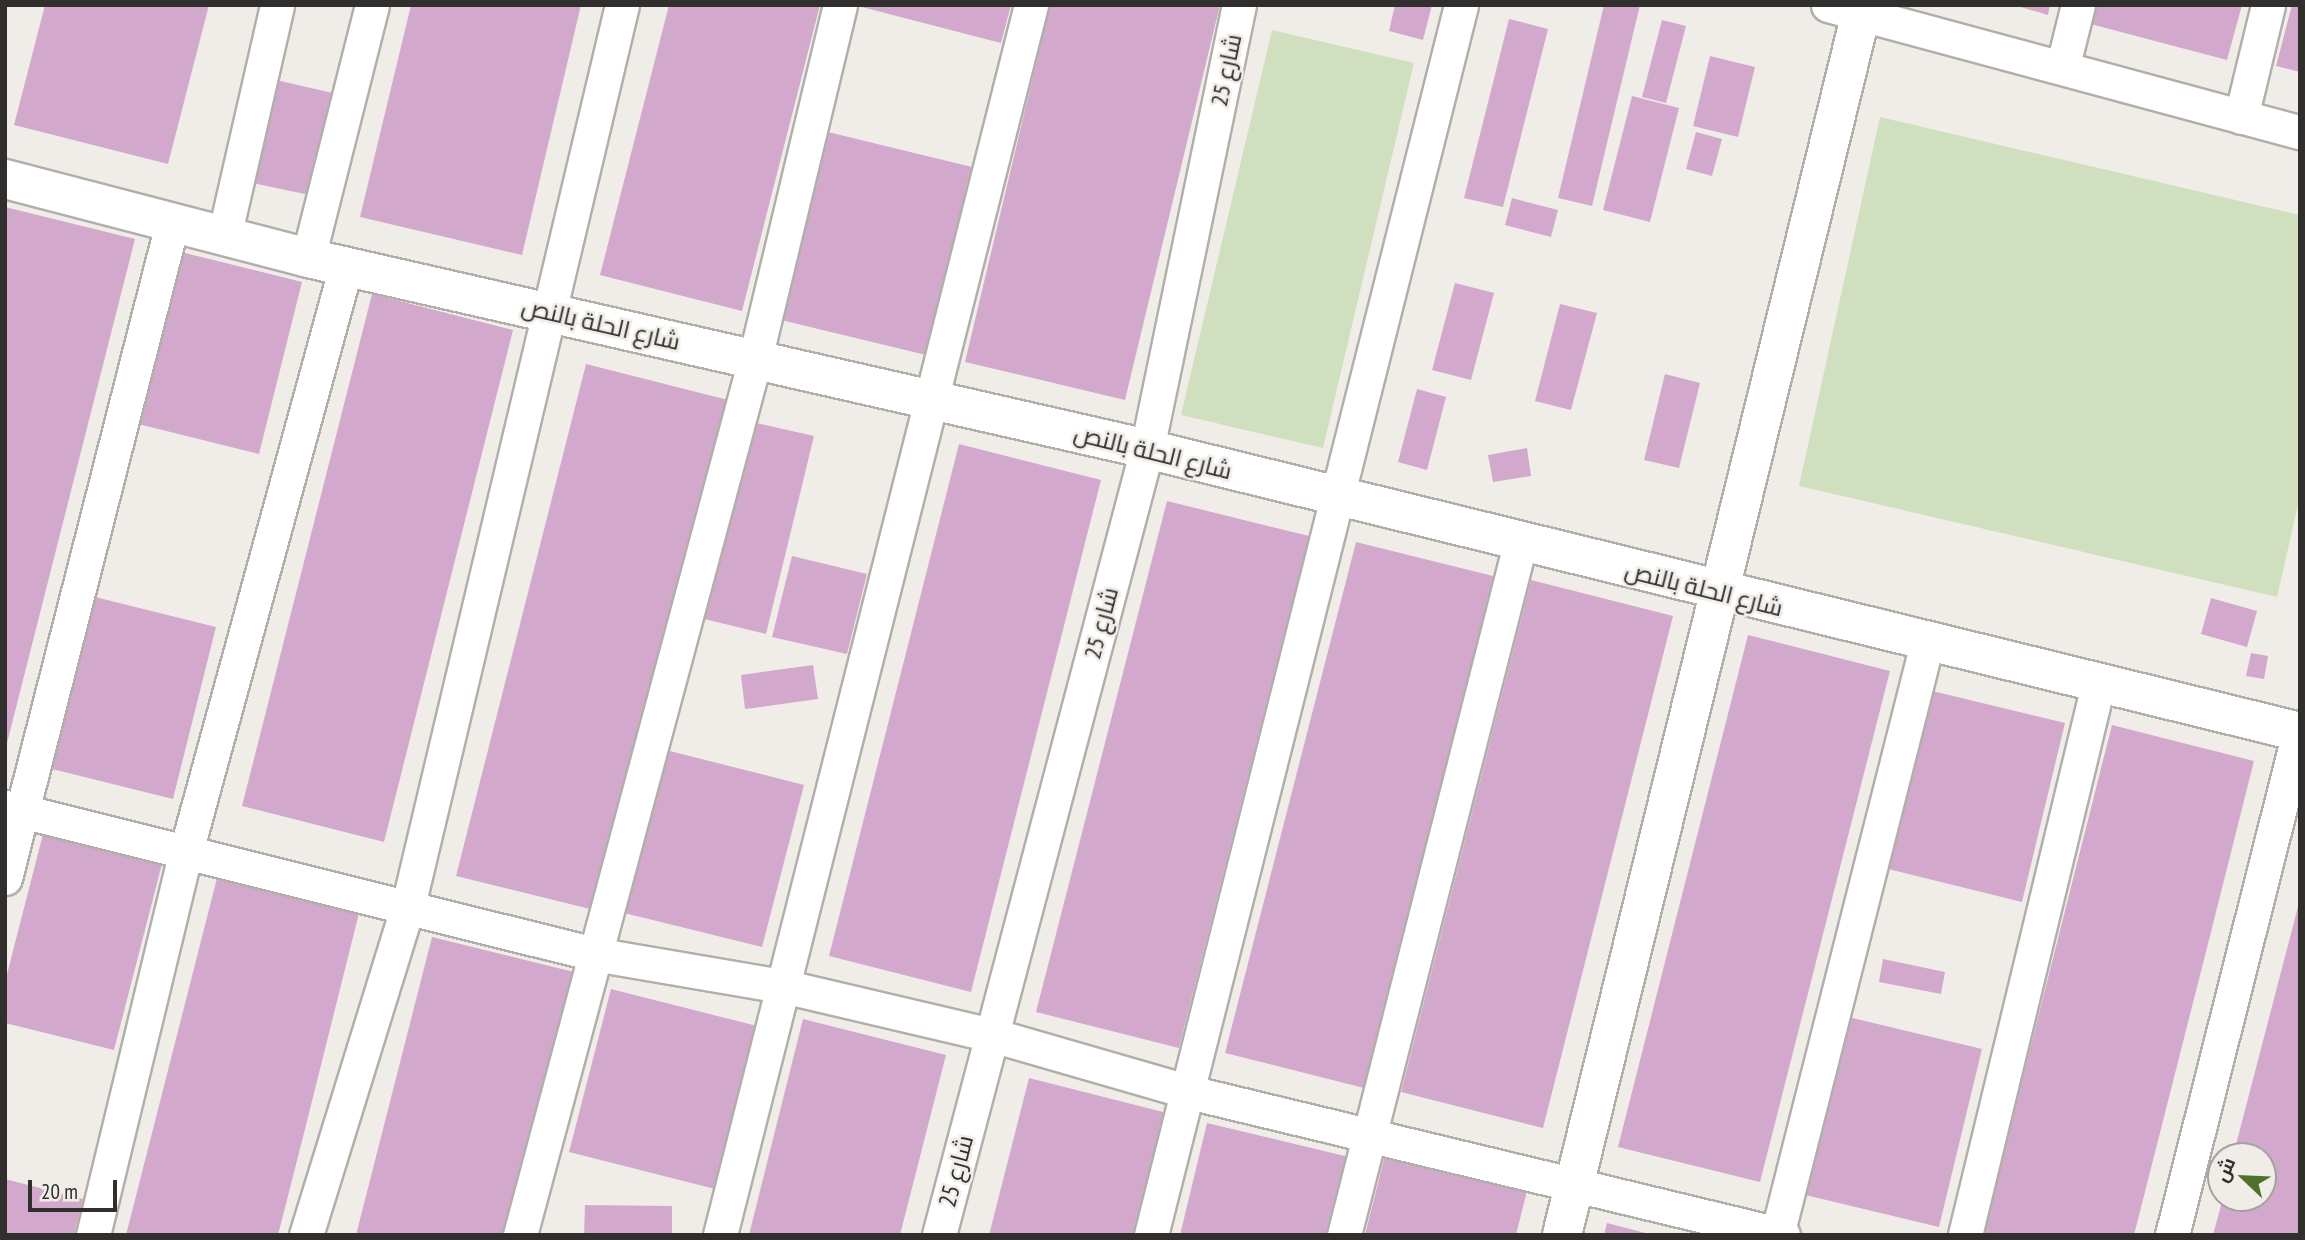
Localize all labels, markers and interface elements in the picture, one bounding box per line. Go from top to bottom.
street label: شارع 25 [1204,31,1248,109]
street label: شارع الحلة بالنص [519,292,683,356]
street label: شارع الحلة بالنص [1071,418,1235,486]
street label: شارع الحلة بالنص [1622,555,1786,623]
street label: شارع 25 [1078,584,1124,662]
street label: شارع 25 [933,1132,979,1210]
north arrow [2207,1142,2277,1212]
text: ش [2209,1154,2240,1185]
scale bar [32,1166,121,1210]
text: 20 m [41,1178,78,1205]

